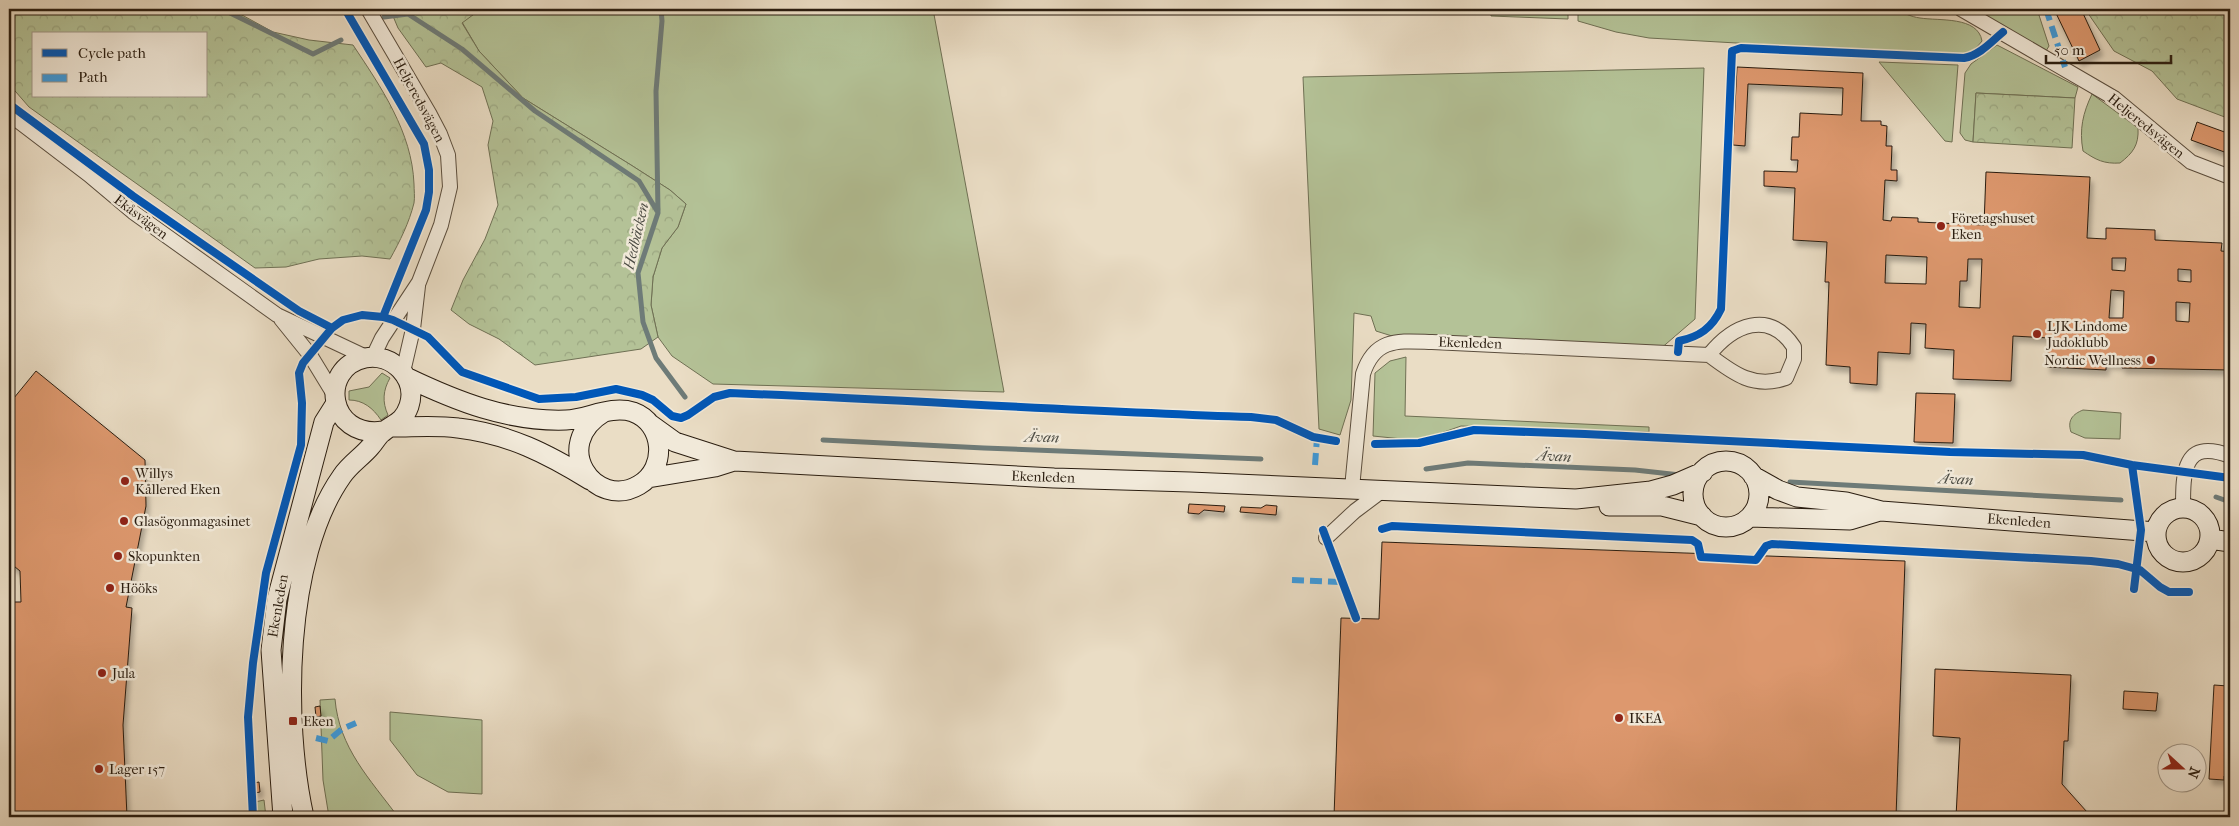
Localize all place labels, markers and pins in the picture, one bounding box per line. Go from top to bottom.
place label: Företagshuset Eken [1951,210,2035,243]
marker: Företagshuset Eken [1935,220,1947,232]
place label: LJK Lindome Judoklubb [2046,318,2128,351]
marker: LJK Lindome Judoklubb [2031,328,2043,340]
place label: Nordic Wellness [2044,352,2141,369]
marker: Nordic Wellness [2145,354,2157,366]
place label: Willys Kållered Eken [134,465,220,498]
marker: Willys Kållered Eken [119,475,131,487]
place label: Glasögonmagasinet [134,513,250,530]
marker: Glasögonmagasinet [118,515,130,527]
place label: Skopunkten [128,548,200,565]
marker: Skopunkten [112,550,124,562]
place label: Hööks [120,580,157,597]
marker: Hööks [104,582,116,594]
place label: Jula [111,665,136,682]
marker: Jula [96,667,108,679]
place label: IKEA [1629,710,1663,727]
marker: IKEA [1613,712,1625,724]
place label: Eken [303,713,334,730]
marker: Eken [287,715,299,727]
place label: Lager 157 [109,761,165,778]
marker: Lager 157 [93,763,105,775]

